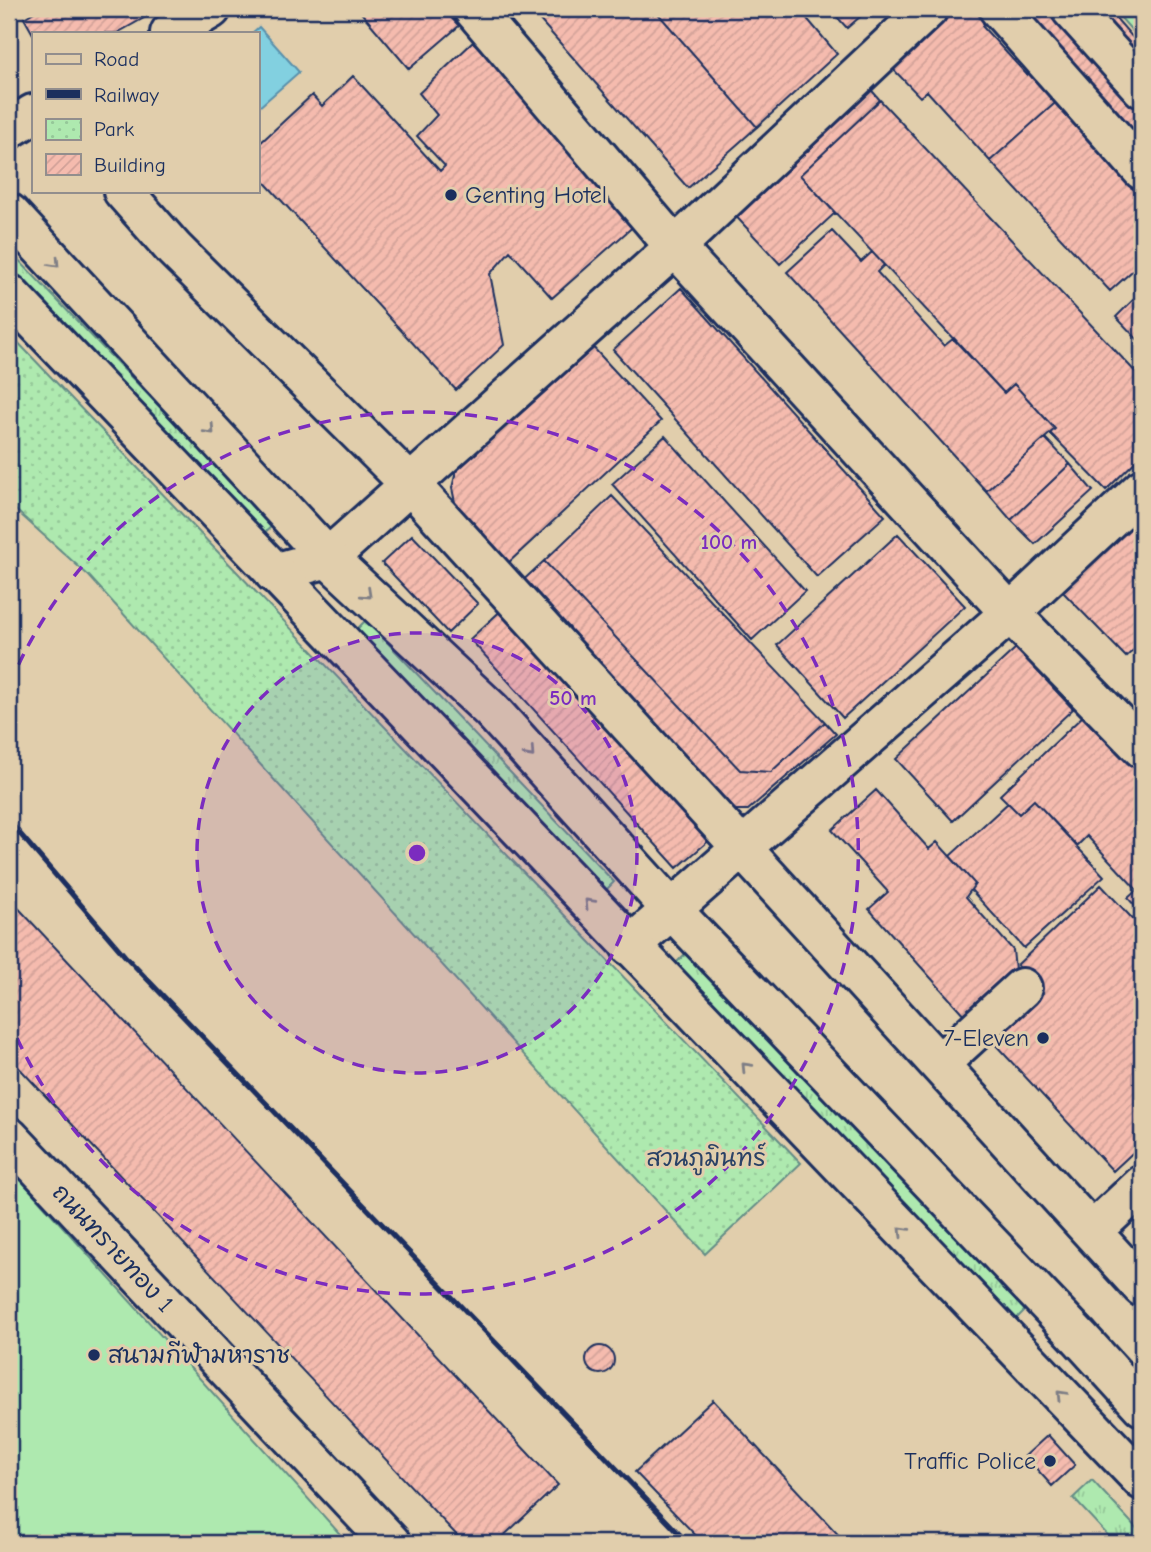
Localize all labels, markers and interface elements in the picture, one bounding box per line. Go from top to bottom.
legend [32,32,259,192]
text: Road [94,47,139,71]
text: Railway [94,83,159,107]
text: Park [94,117,134,141]
text: Building [94,153,166,177]
place label: Genting Hotel [465,181,607,209]
marker: Genting Hotel [443,187,459,203]
one-way arrow [47,255,59,268]
one-way arrow [201,422,214,435]
text: 100 m [701,530,757,554]
one-way arrow [359,586,372,599]
text: 50 m [549,686,597,710]
one-way arrow [521,745,534,758]
centre of rings [405,841,429,865]
one-way arrow [584,898,597,911]
place label: 7-Eleven [943,1024,1029,1052]
marker: 7-Eleven [1035,1030,1051,1046]
one-way arrow [742,1062,755,1075]
park label: สวนภูมินทร์ [646,1142,766,1176]
street label: ถนนทรายทอง 1 [47,1178,179,1318]
one-way arrow [899,1226,912,1239]
place label: สนามกีฬามหาราช [108,1340,290,1369]
marker: สนามกีฬามหาราช [86,1347,102,1363]
one-way arrow [1056,1391,1069,1404]
place label: Traffic Police [904,1447,1036,1475]
marker: Traffic Police [1042,1453,1058,1469]

